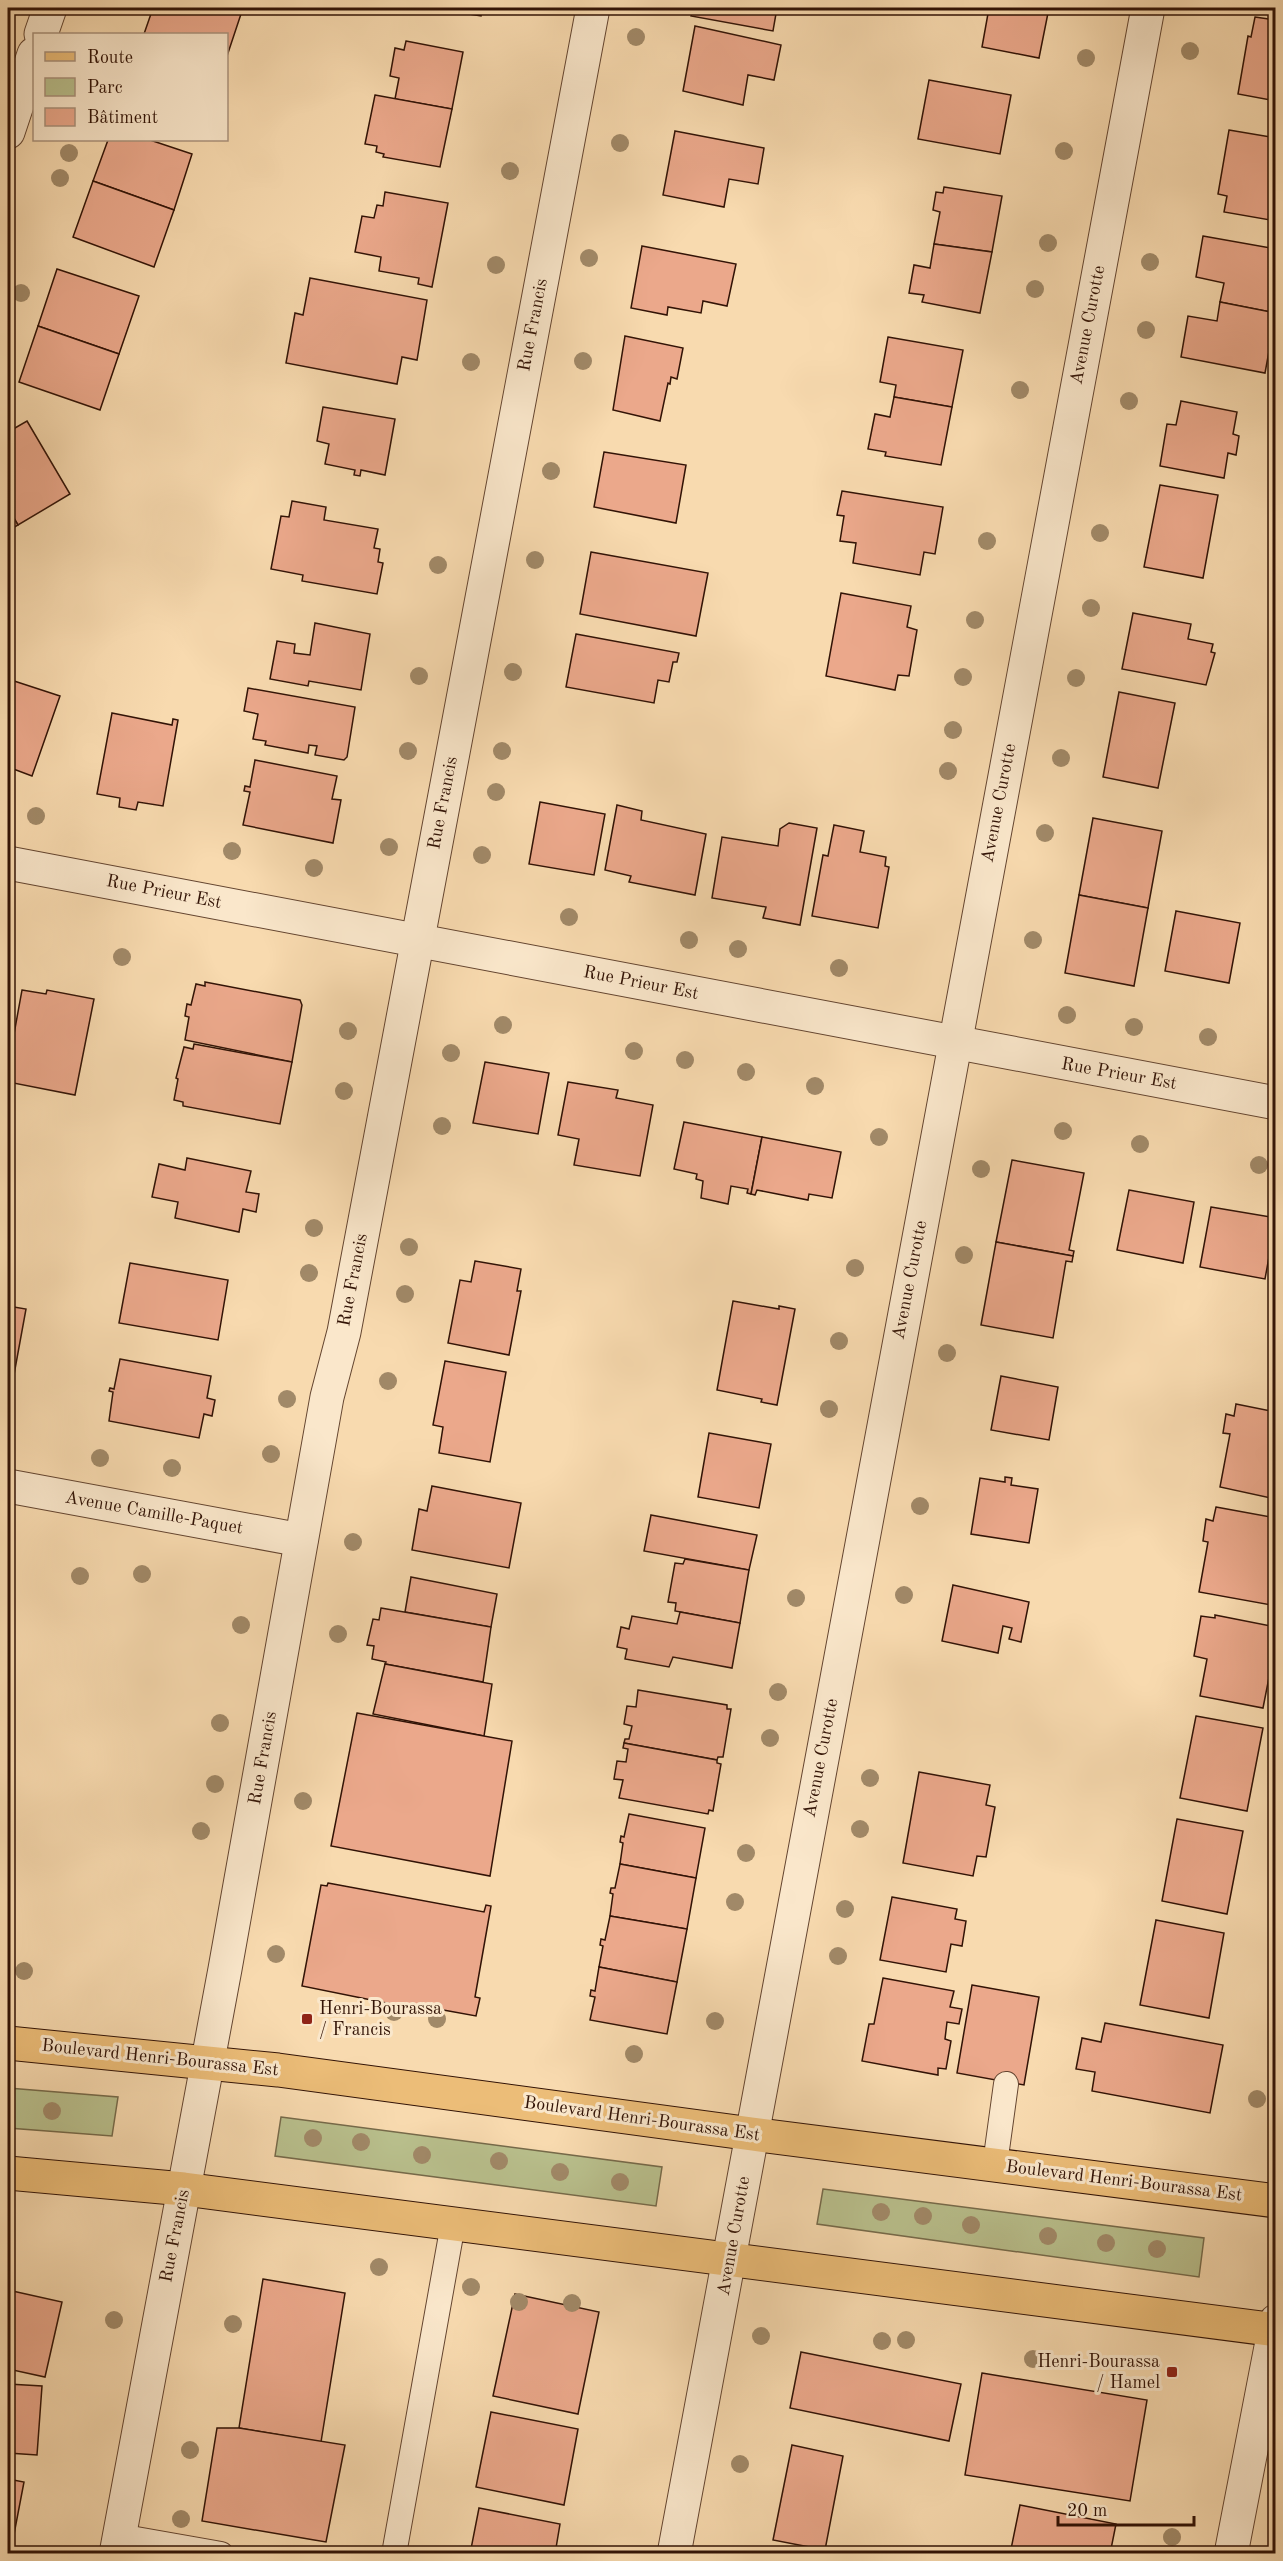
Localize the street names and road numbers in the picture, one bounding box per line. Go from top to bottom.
street label: Avenue Curotte [1068,264,1108,386]
street label: Rue Francis [515,277,551,373]
street label: Avenue Curotte [979,742,1019,864]
street label: Rue Francis [425,755,461,851]
street label: Rue Prieur Est [105,872,223,912]
street label: Rue Prieur Est [582,963,700,1003]
street label: Rue Prieur Est [1060,1055,1178,1093]
street label: Avenue Curotte [890,1219,930,1341]
street label: Rue Francis [335,1232,371,1328]
street label: Avenue Camille-Paquet [64,1488,244,1538]
street label: Avenue Curotte [801,1697,841,1819]
street label: Rue Francis [246,1710,280,1806]
street label: Boulevard Henri-Bourassa Est [41,2037,279,2079]
street label: Boulevard Henri-Bourassa Est [523,2094,761,2144]
street label: Boulevard Henri-Bourassa Est [1005,2158,1243,2204]
street label: Avenue Curotte [715,2175,753,2297]
street label: Rue Francis [157,2188,193,2284]

